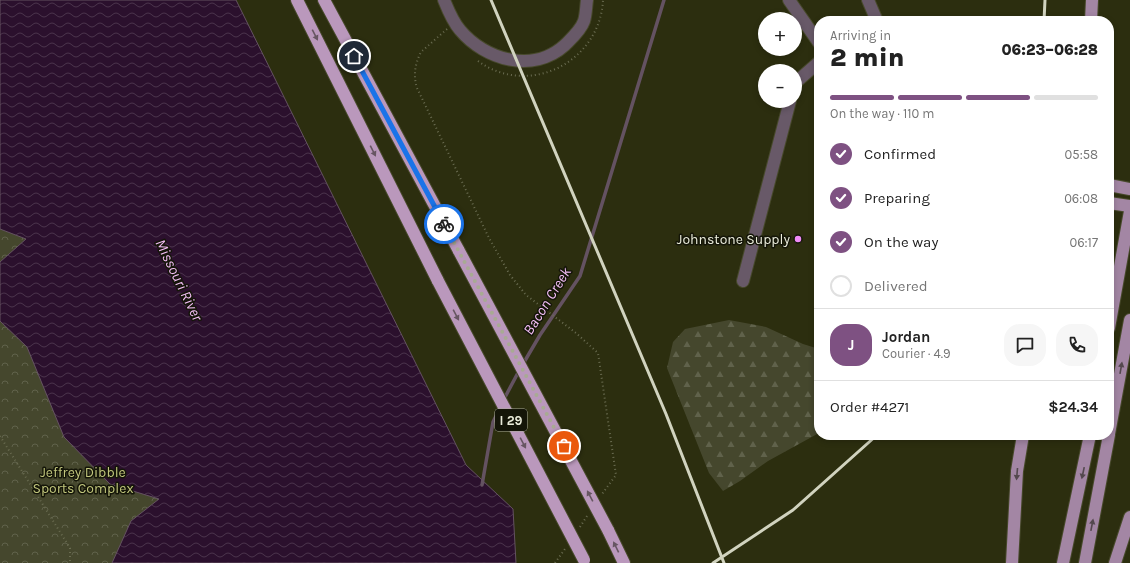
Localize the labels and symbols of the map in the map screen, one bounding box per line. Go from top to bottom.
one-way arrow [312,29,318,41]
pin [337,39,371,73]
one-way arrow [370,145,376,157]
courier [424,204,464,244]
place label: Johnstone Supply [677,231,790,248]
marker: Johnstone Supply [793,234,803,244]
water label: Missouri River [151,236,207,325]
water label: Bacon Creek [519,263,575,338]
one-way arrow [453,309,459,321]
one-way arrow [1118,362,1124,374]
road number: I 29 [495,409,527,431]
pin [547,429,581,463]
one-way arrow [520,437,526,449]
park label: Jeffrey Dibble Sports Complex [32,464,134,497]
one-way arrow [1079,467,1085,479]
one-way arrow [1014,468,1021,480]
one-way arrow [587,490,593,501]
one-way arrow [1090,519,1096,531]
one-way arrow [613,541,619,552]

